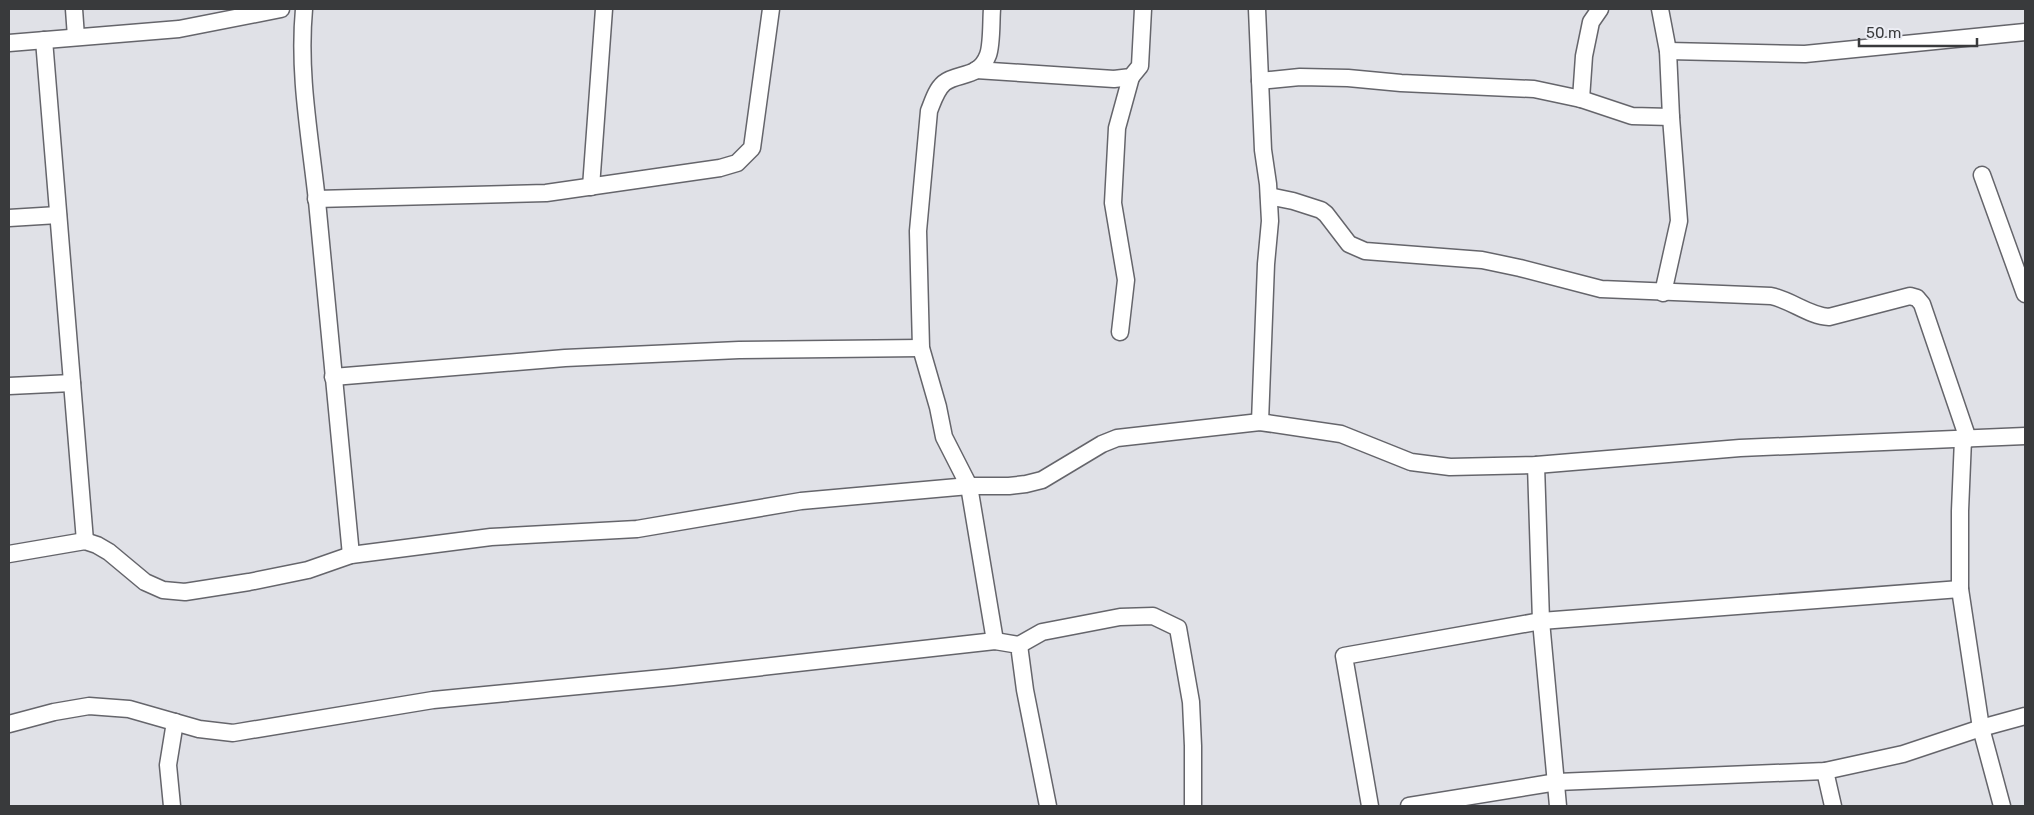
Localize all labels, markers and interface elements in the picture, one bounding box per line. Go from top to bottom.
scale bar [1859,15,1976,47]
text: 50 m [1866,24,1901,42]

